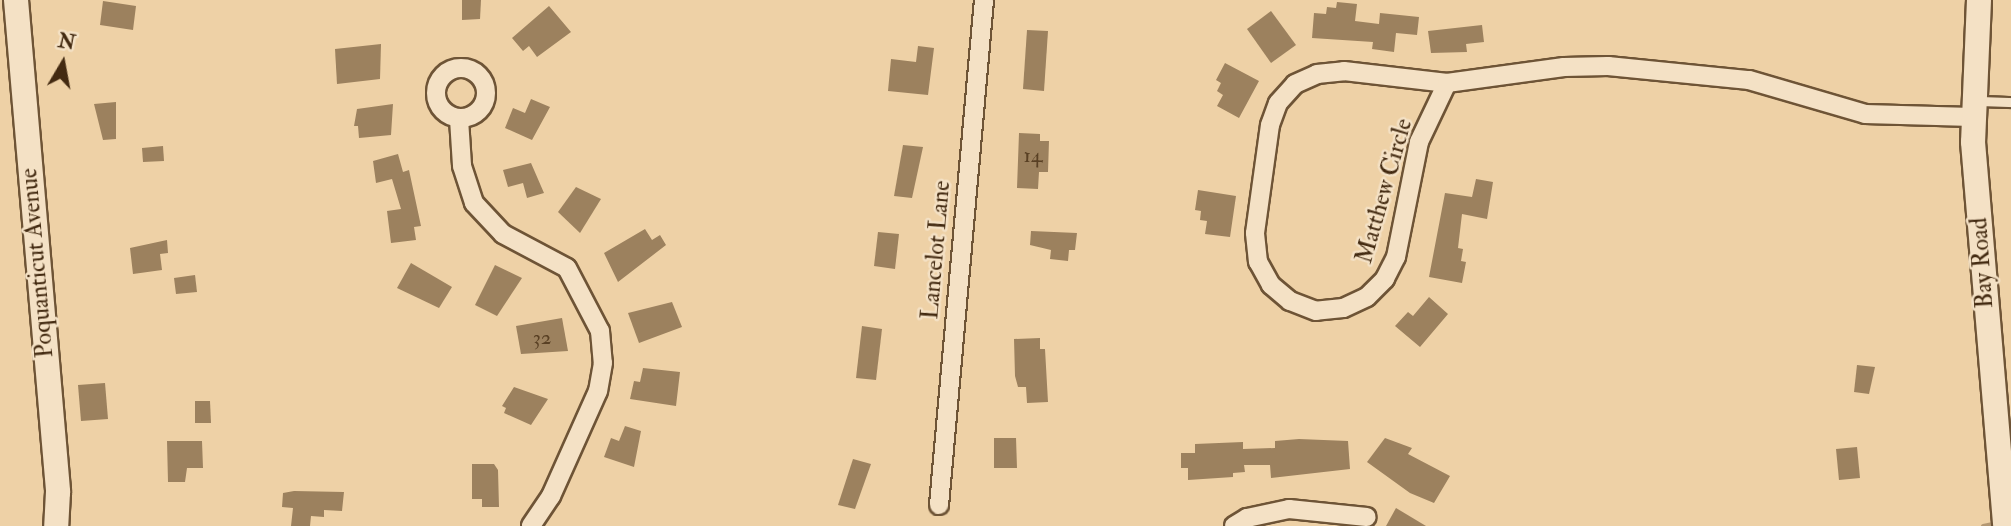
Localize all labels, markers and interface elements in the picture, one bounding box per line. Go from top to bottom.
north arrow [28,28,98,98]
text: N [56,29,77,56]
street label: Matthew Circle [1350,115,1418,267]
house number: 14 [1024,143,1042,169]
street label: Poquanticut Avenue [14,167,60,359]
street label: Lancelot Lane [916,179,956,321]
street label: Bay Road [1964,217,2000,309]
house number: 32 [533,325,551,351]

